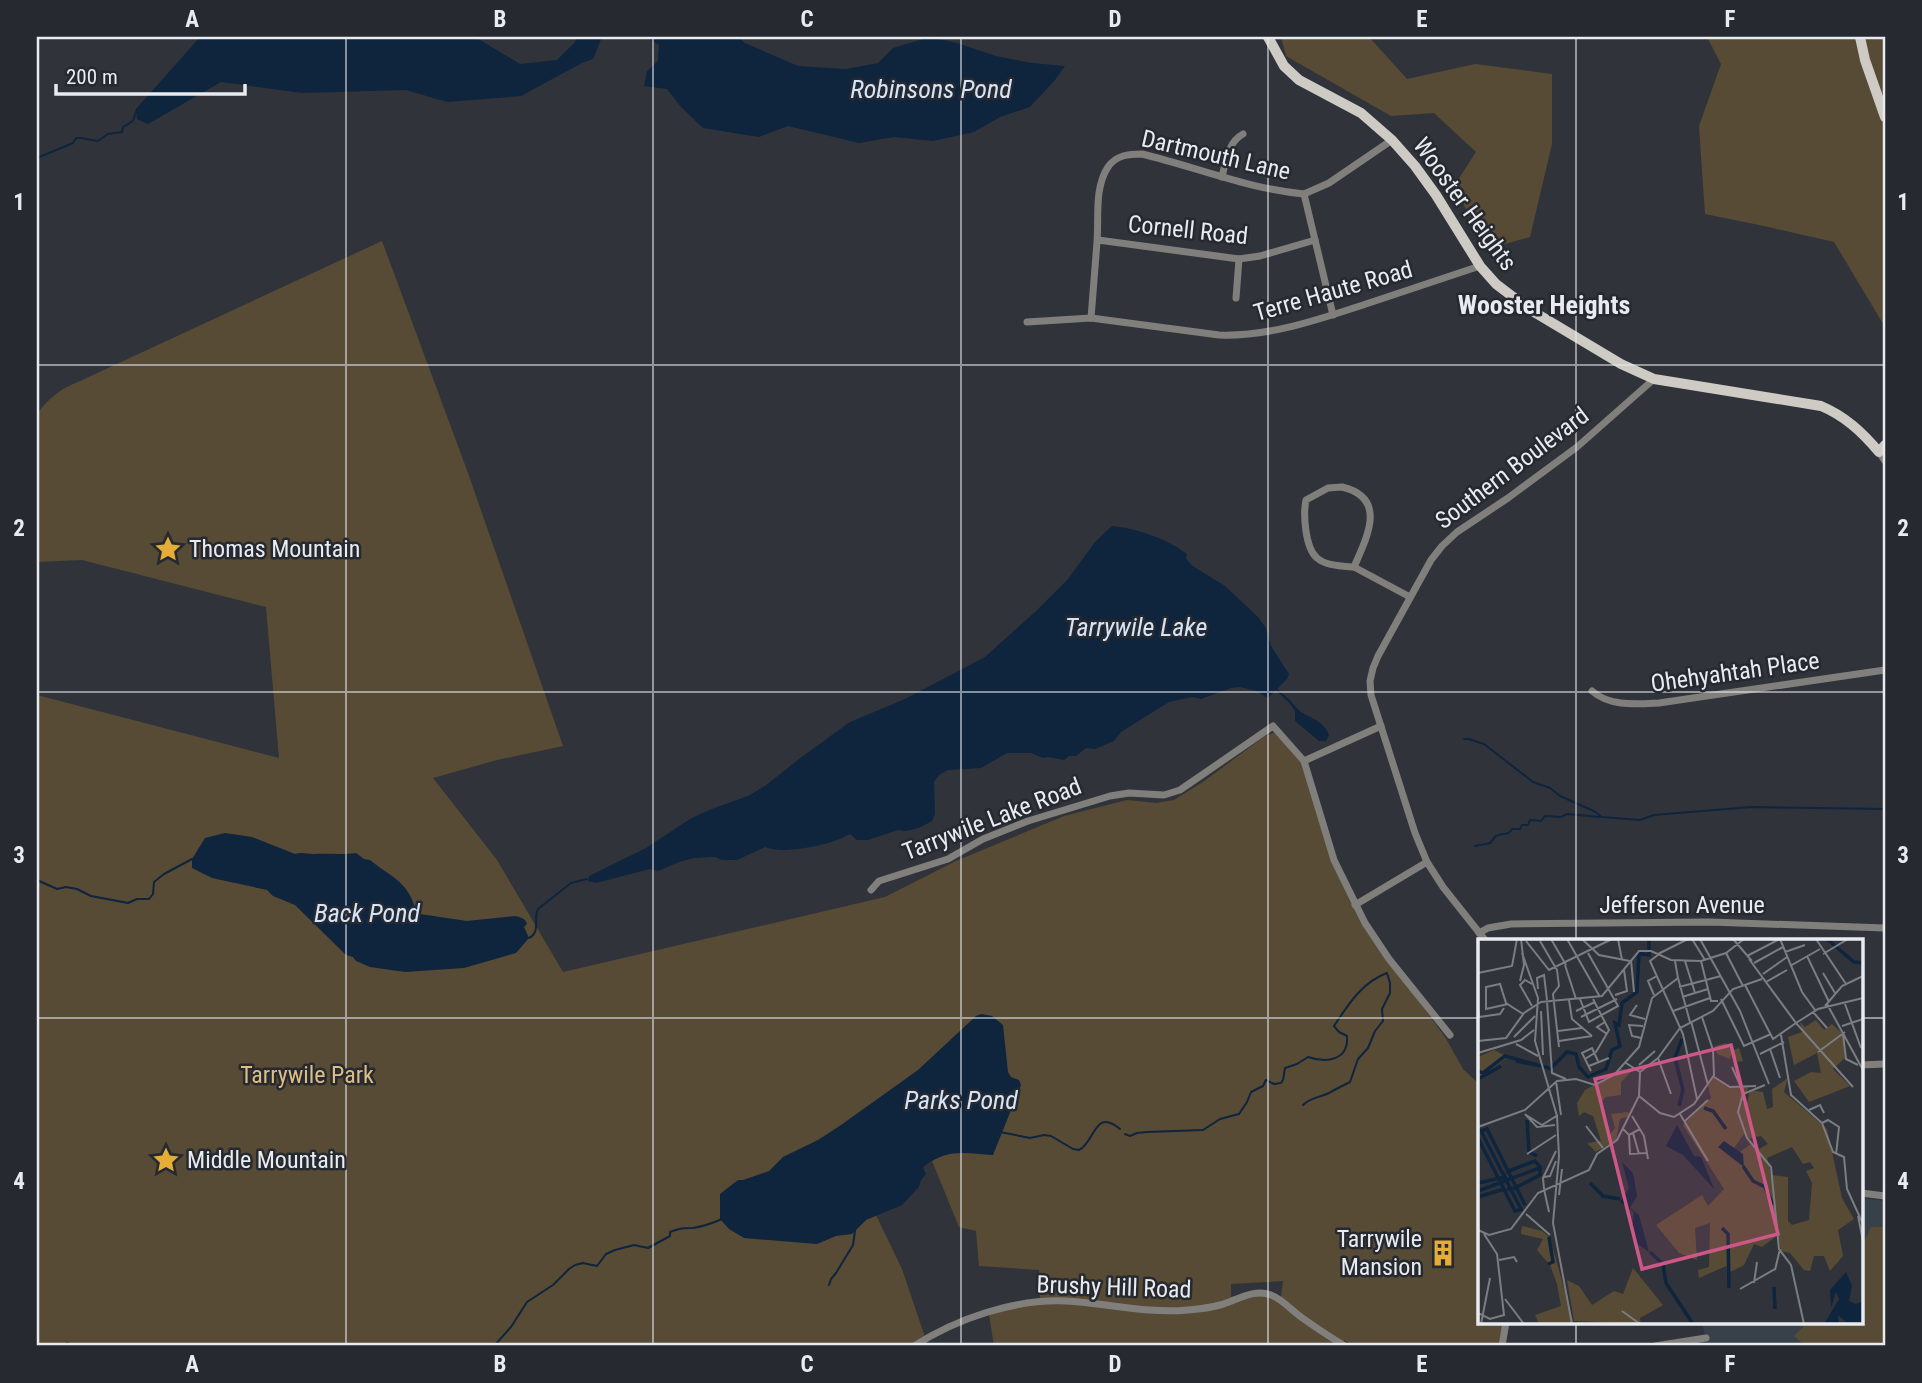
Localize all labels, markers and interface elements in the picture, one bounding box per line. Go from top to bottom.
text: A [185,6,199,33]
text: B [494,6,506,33]
text: C [800,6,814,33]
text: D [1109,6,1122,33]
text: E [1416,6,1428,33]
text: F [1725,6,1736,33]
scale bar [56,52,245,96]
text: 200 m [66,65,118,89]
water label: Robinsons Pond [850,74,1012,104]
street label: Dartmouth Lane [1139,124,1293,186]
street label: Wooster Heights [1407,132,1523,276]
text: 1 [13,189,25,216]
text: 1 [1897,189,1909,216]
street label: Cornell Road [1127,210,1249,250]
street label: Terre Haute Road [1250,255,1416,327]
district label: Wooster Heights [1458,290,1630,320]
street label: Southern Boulevard [1430,401,1594,535]
text: 2 [13,515,25,542]
text: 2 [1897,515,1909,542]
place icon: Thomas Mountain [153,534,183,564]
place label: Thomas Mountain [189,535,360,563]
water label: Tarrywile Lake [1065,612,1207,642]
street label: Ohehyahtah Place [1649,646,1821,698]
street label: Tarrywile Lake Road [899,772,1085,866]
text: 3 [13,842,25,869]
text: 3 [1897,842,1909,869]
street label: Jefferson Avenue [1599,891,1765,919]
water label: Back Pond [314,898,420,928]
inset map [1478,939,1862,1324]
park label: Tarrywile Park [240,1061,374,1089]
water label: Parks Pond [904,1085,1018,1115]
place icon: Middle Mountain [151,1145,181,1175]
place label: Middle Mountain [187,1146,346,1174]
text: 4 [13,1168,25,1195]
text: 4 [1897,1168,1909,1195]
place label: Tarrywile Mansion [1337,1225,1422,1281]
building icon: Tarrywile Mansion [1428,1238,1458,1268]
street label: Brushy Hill Road [1036,1270,1192,1304]
text: A [185,1351,199,1378]
text: B [494,1351,506,1378]
text: C [800,1351,814,1378]
text: D [1109,1351,1122,1378]
text: E [1416,1351,1428,1378]
text: F [1725,1351,1736,1378]

